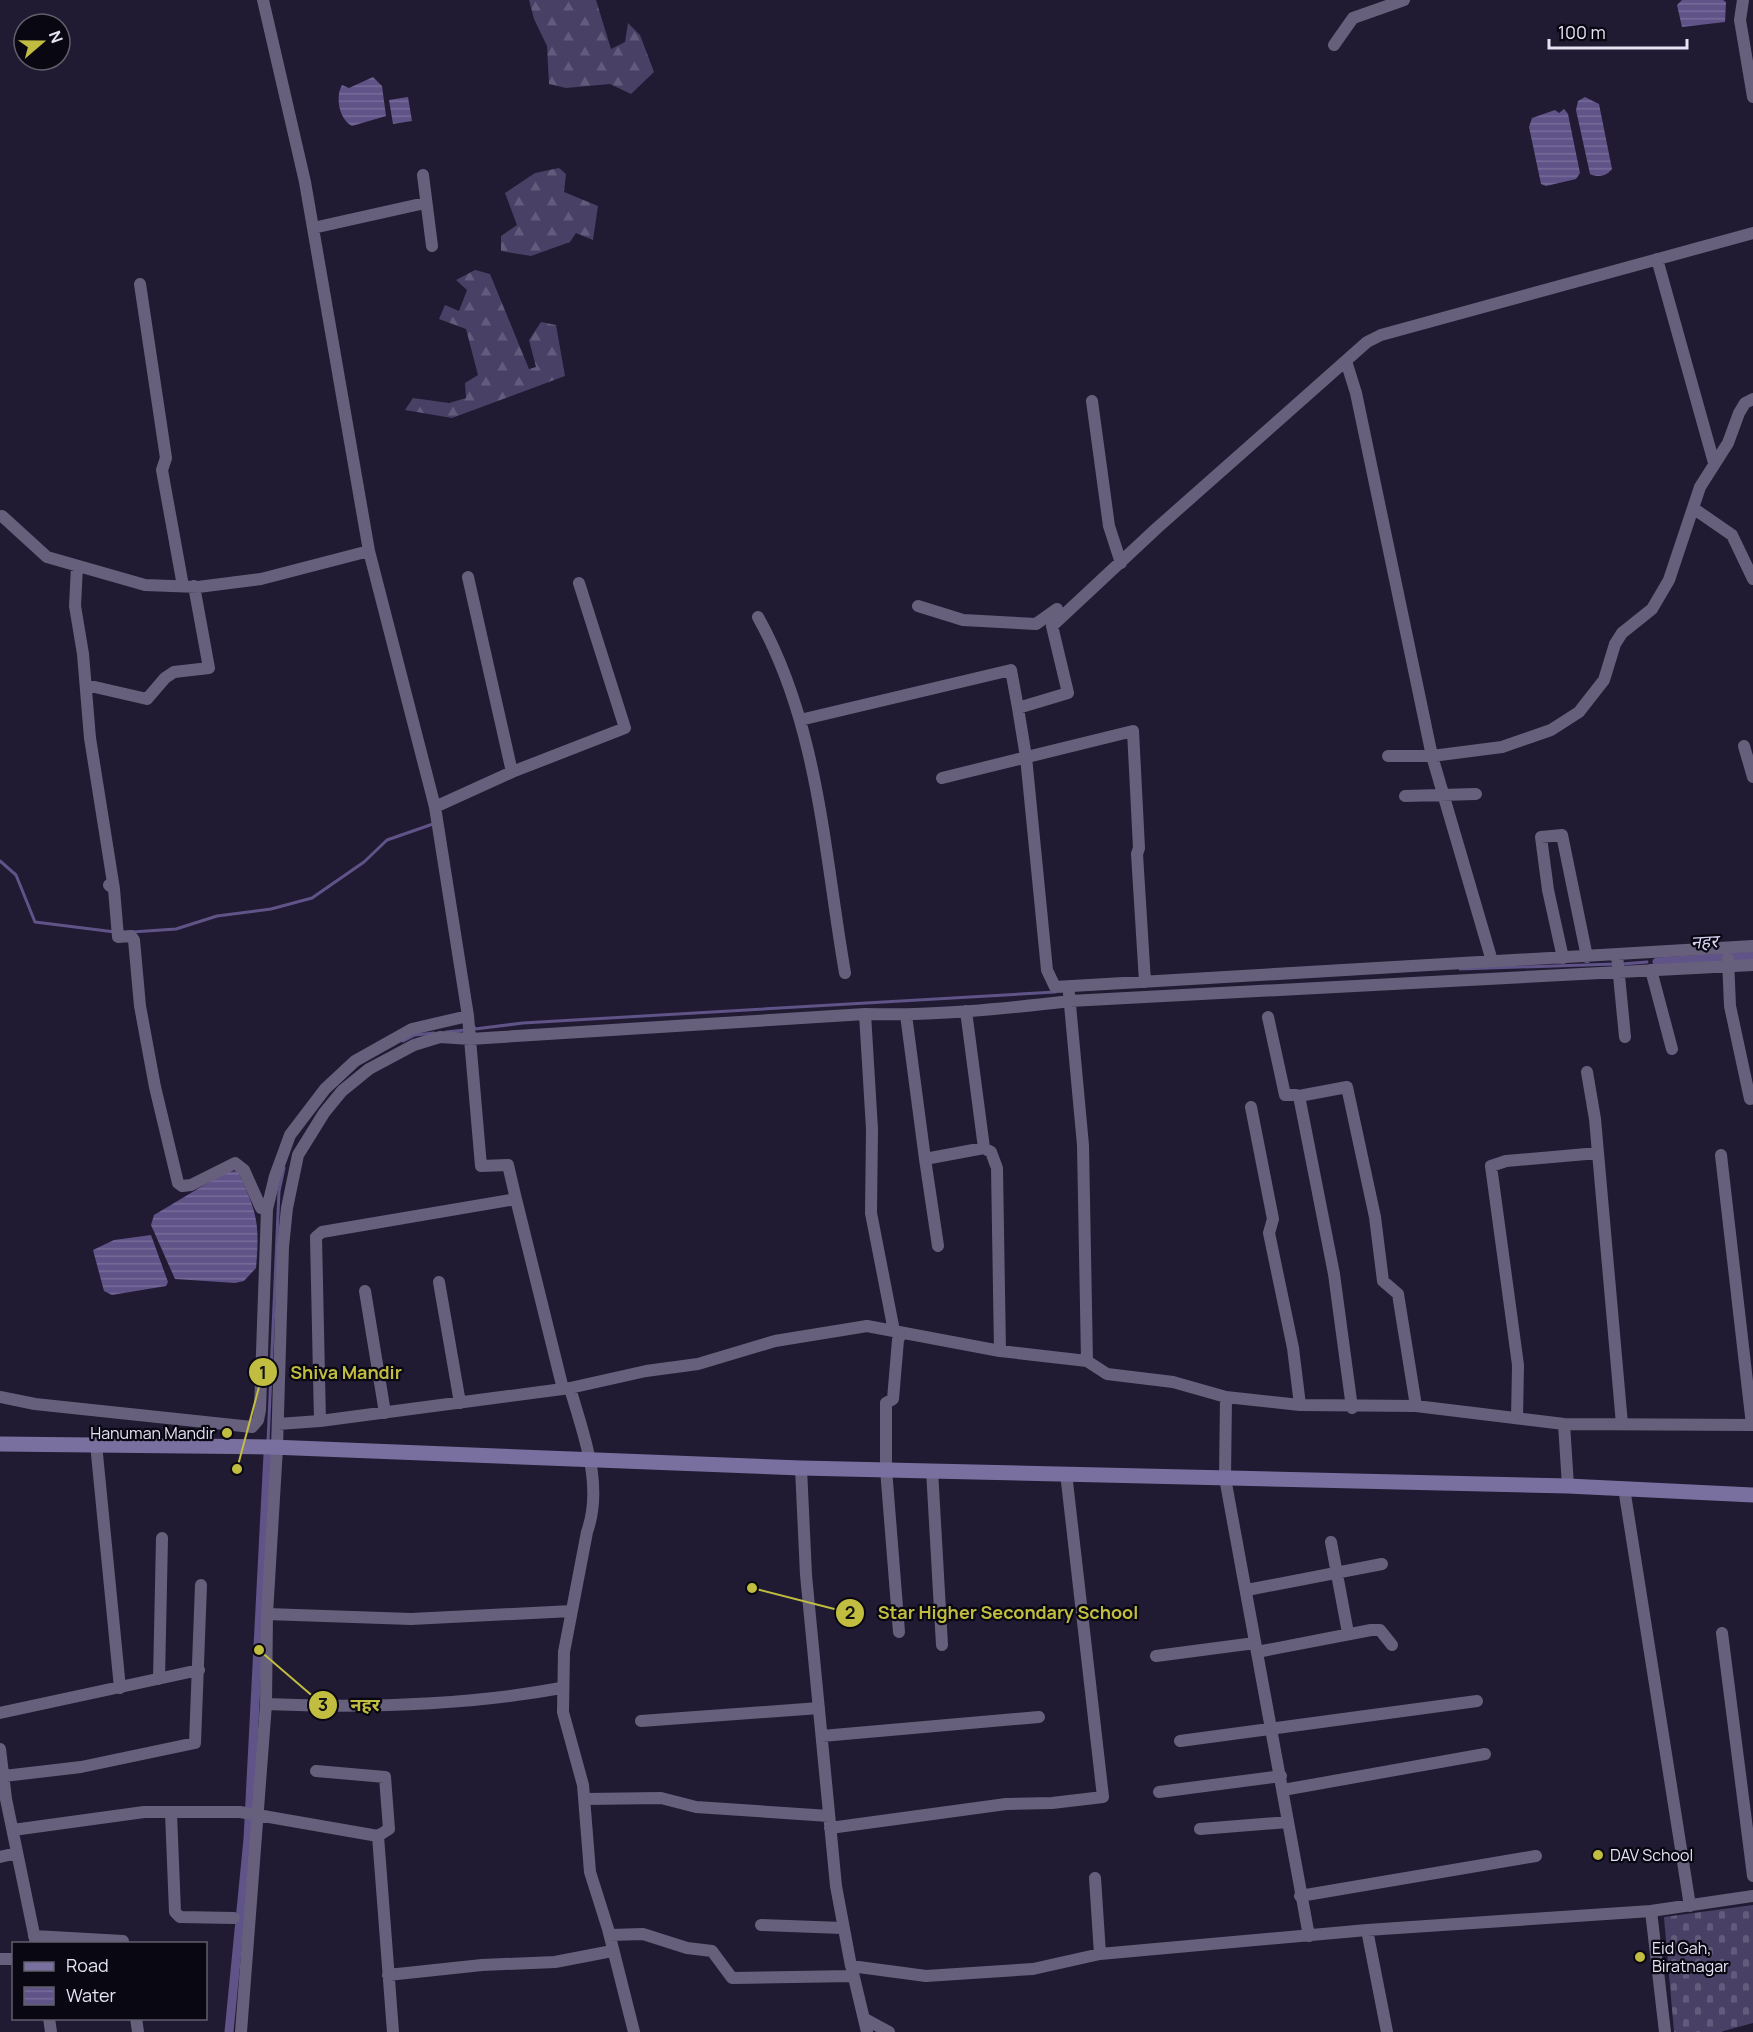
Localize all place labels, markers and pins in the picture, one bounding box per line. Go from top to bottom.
callout: Shiva Mandir [248,1354,414,1390]
place label: Hanuman Mandir [90,1422,215,1444]
marker: Hanuman Mandir [220,1426,234,1440]
callout: Star Higher Secondary School [835,1595,1150,1631]
callout: नहर [308,1687,391,1723]
place label: DAV School [1610,1844,1693,1866]
marker: DAV School [1591,1848,1605,1862]
place label: Eid Gah, Biratnagar [1652,1937,1729,1977]
marker: Eid Gah, Biratnagar [1633,1950,1647,1964]

